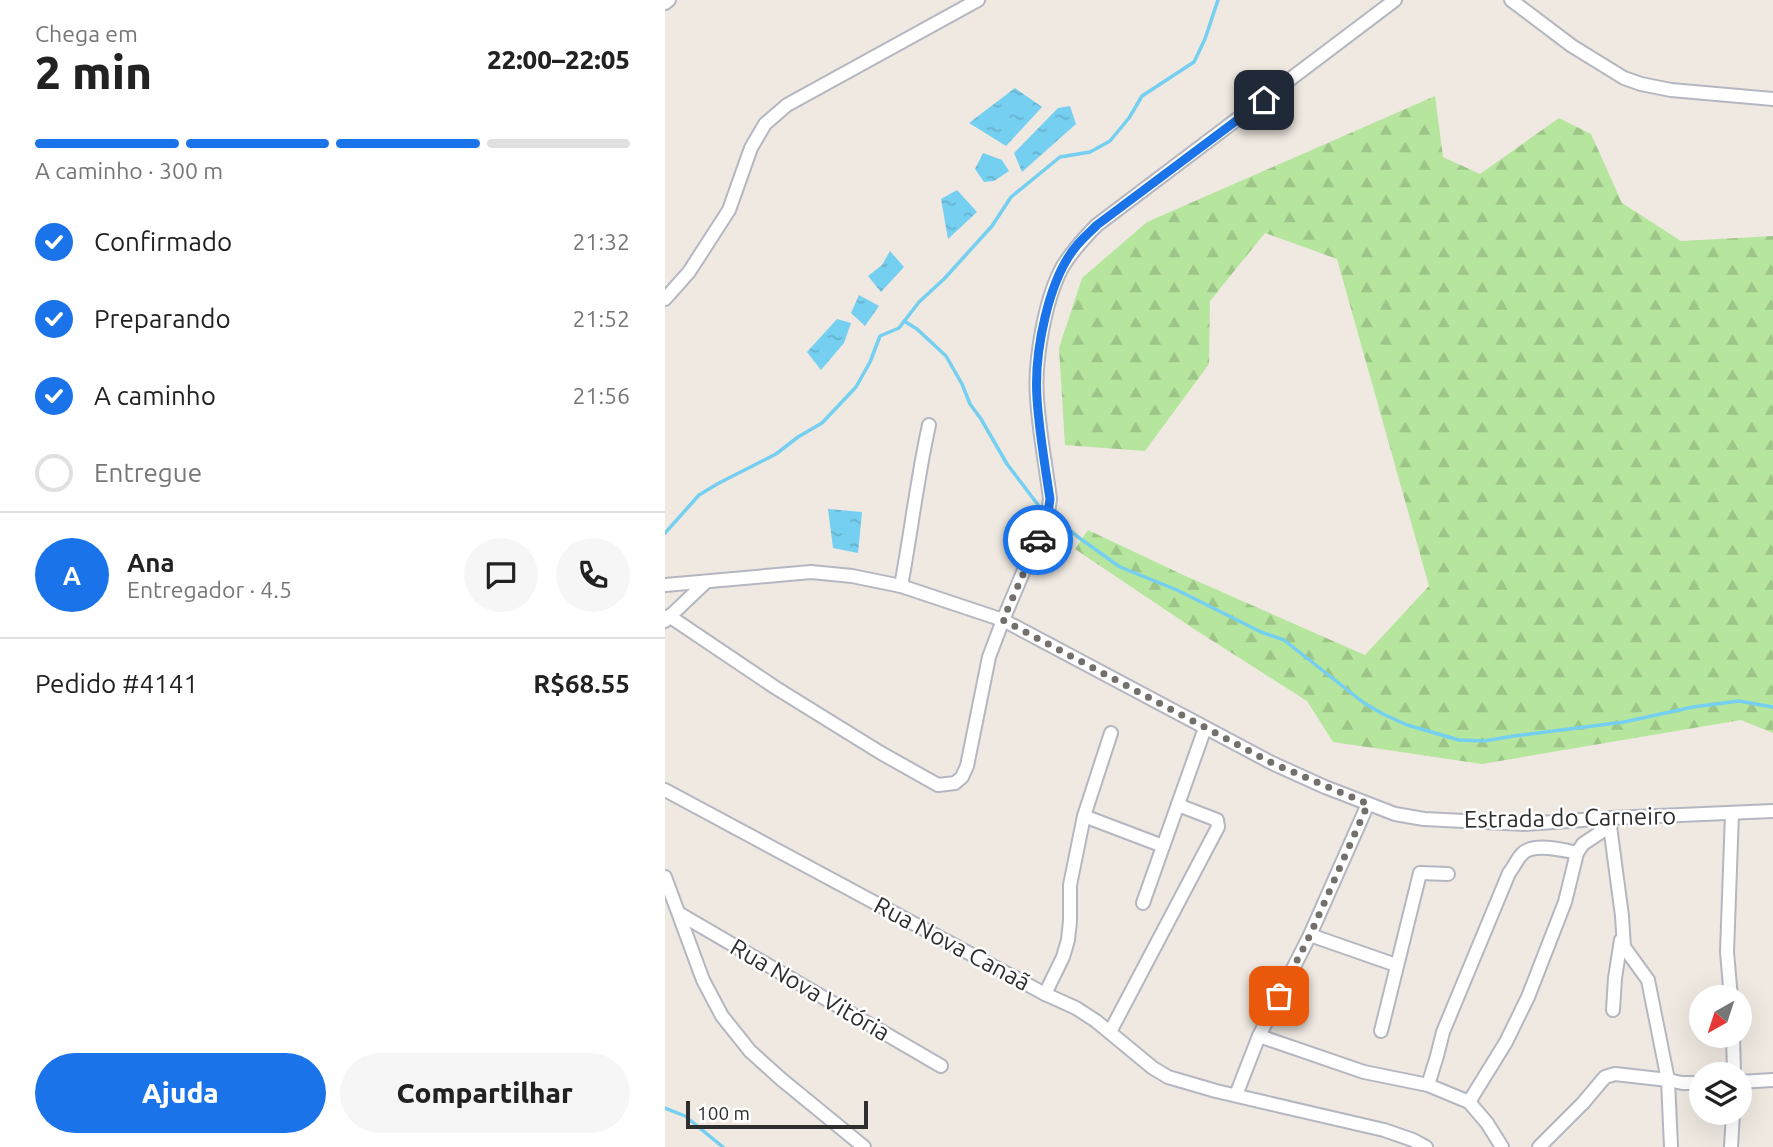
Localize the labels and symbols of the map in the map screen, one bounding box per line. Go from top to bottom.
pin [1234,70,1294,130]
courier [1003,505,1073,575]
street label: Estrada do Carneiro [1464,802,1676,833]
street label: Rua Nova Canaã [870,891,1035,996]
street label: Rua Nova Vitória [726,933,895,1046]
pin [1249,966,1309,1026]
north arrow [1689,985,1752,1048]
scale bar [686,1098,868,1130]

